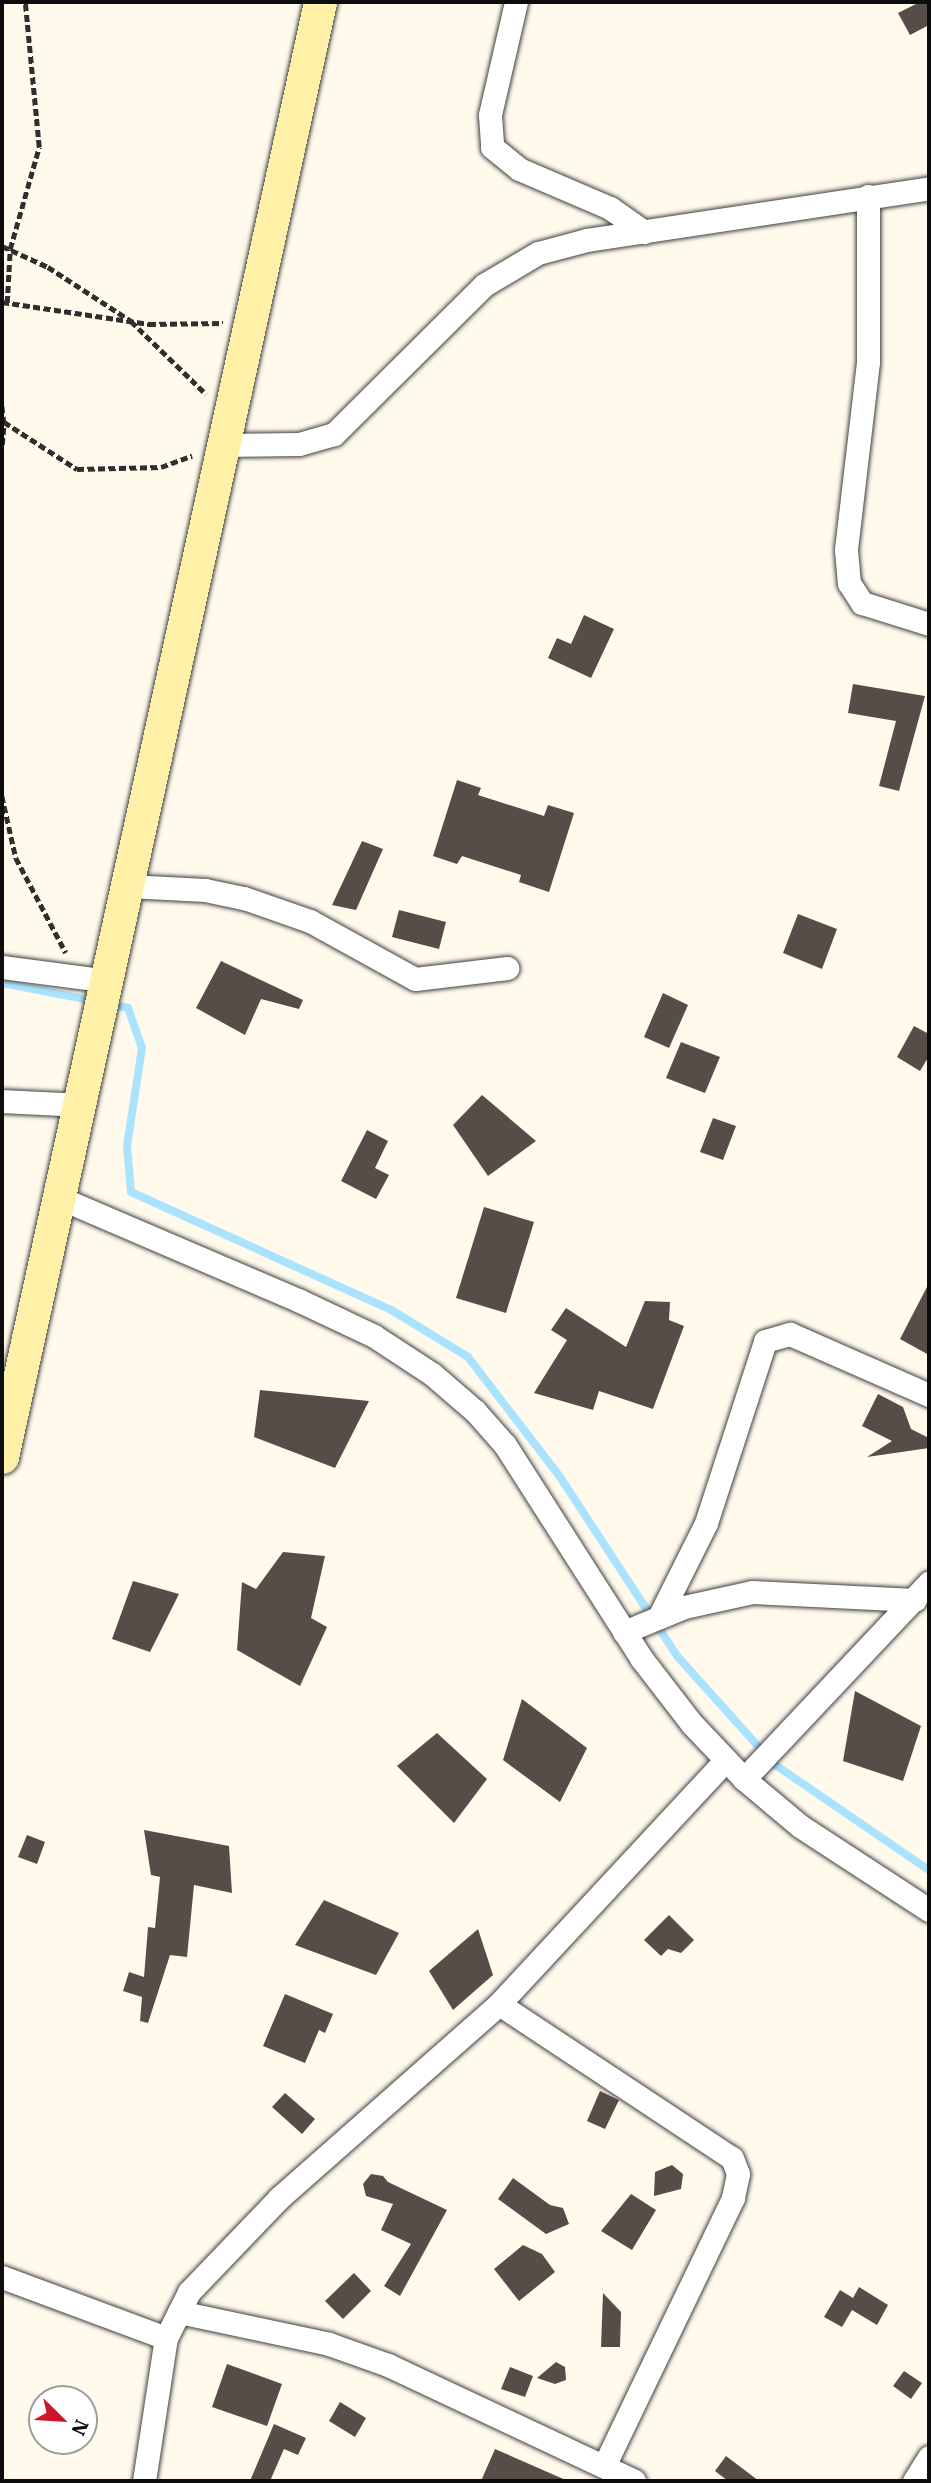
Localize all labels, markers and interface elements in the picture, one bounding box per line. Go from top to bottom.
north arrow [28,2385,98,2455]
text: N [66,2416,94,2439]

